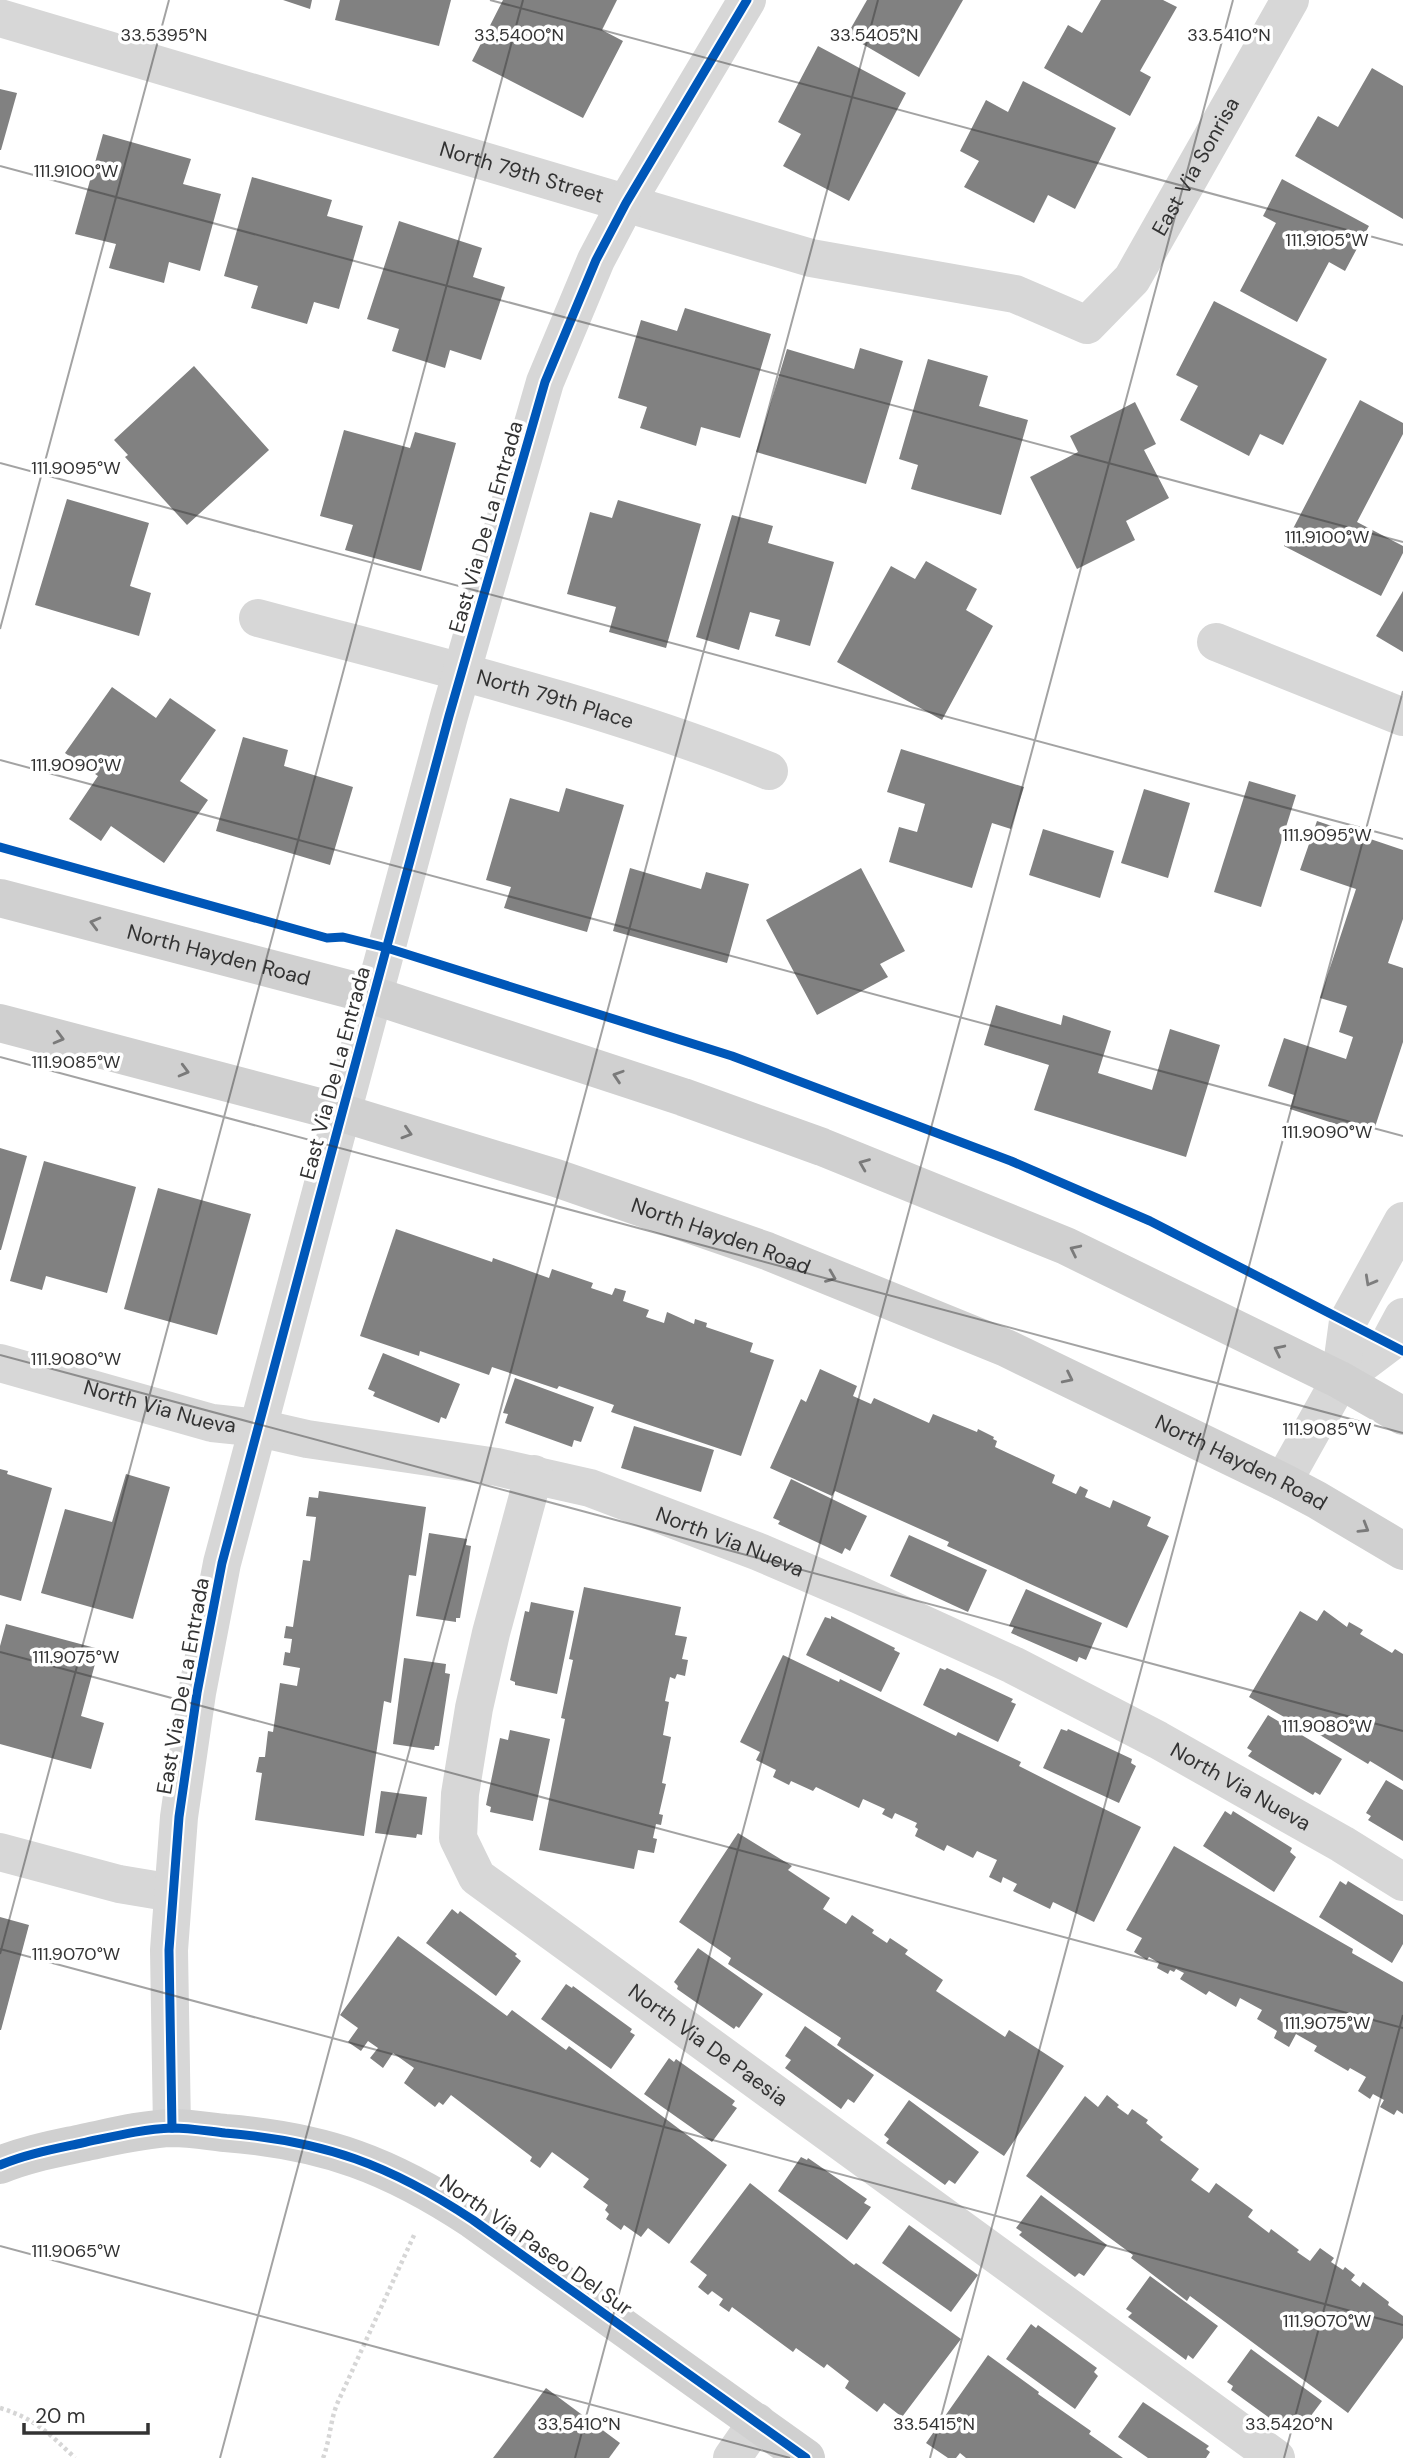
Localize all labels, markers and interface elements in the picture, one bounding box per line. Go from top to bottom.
text: 33.5395°N [121,23,207,47]
text: 33.5400°N [474,23,564,47]
text: 33.5405°N [830,23,918,47]
text: 33.5410°N [1187,23,1271,47]
street label: East Via Sonrisa [1145,92,1246,241]
street label: North 79th Street [436,135,607,210]
text: 111.9100°W [34,159,118,183]
text: 111.9105°W [1285,228,1369,252]
street label: East Via De La Entrada [442,418,530,636]
text: 111.9095°W [31,456,121,480]
text: 111.9100°W [1285,525,1369,549]
street label: North 79th Place [473,663,637,736]
text: 111.9090°W [31,753,121,777]
text: 111.9095°W [1282,823,1372,847]
one-way arrow [89,917,101,931]
street label: North Hayden Road [124,918,313,993]
street label: East Via De La Entrada [293,963,377,1183]
one-way arrow [53,1030,65,1045]
text: 111.9085°W [31,1050,121,1074]
one-way arrow [177,1063,189,1078]
one-way arrow [613,1070,625,1084]
text: 111.9090°W [1282,1120,1372,1144]
one-way arrow [400,1125,413,1139]
one-way arrow [859,1158,871,1172]
street label: North Hayden Road [627,1191,815,1281]
one-way arrow [1070,1244,1082,1258]
one-way arrow [824,1269,836,1283]
one-way arrow [1365,1274,1378,1287]
one-way arrow [1274,1345,1286,1359]
text: 111.9080°W [31,1347,121,1371]
one-way arrow [1061,1369,1073,1383]
street label: North Via Nueva [80,1373,237,1439]
street label: North Hayden Road [1150,1408,1332,1517]
text: 111.9085°W [1282,1417,1372,1441]
street label: North Via Nueva [652,1500,808,1584]
one-way arrow [1356,1519,1369,1532]
street label: East Via De La Entrada [150,1576,216,1796]
text: 111.9075°W [33,1645,119,1669]
text: 111.9080°W [1282,1714,1372,1738]
street label: North Via Nueva [1165,1736,1316,1837]
text: 111.9070°W [32,1942,120,1966]
street label: North Via De Paesia [623,1978,794,2113]
text: 111.9075°W [1284,2011,1370,2035]
street label: North Via Paseo Del Sur [434,2168,638,2322]
text: 111.9065°W [31,2239,121,2263]
text: 111.9070°W [1283,2309,1371,2333]
scale bar [24,2392,149,2436]
text: 20 m [35,2402,86,2430]
text: 33.5410°N [537,2412,621,2436]
text: 33.5415°N [893,2412,975,2436]
text: 33.5420°N [1245,2412,1333,2436]

